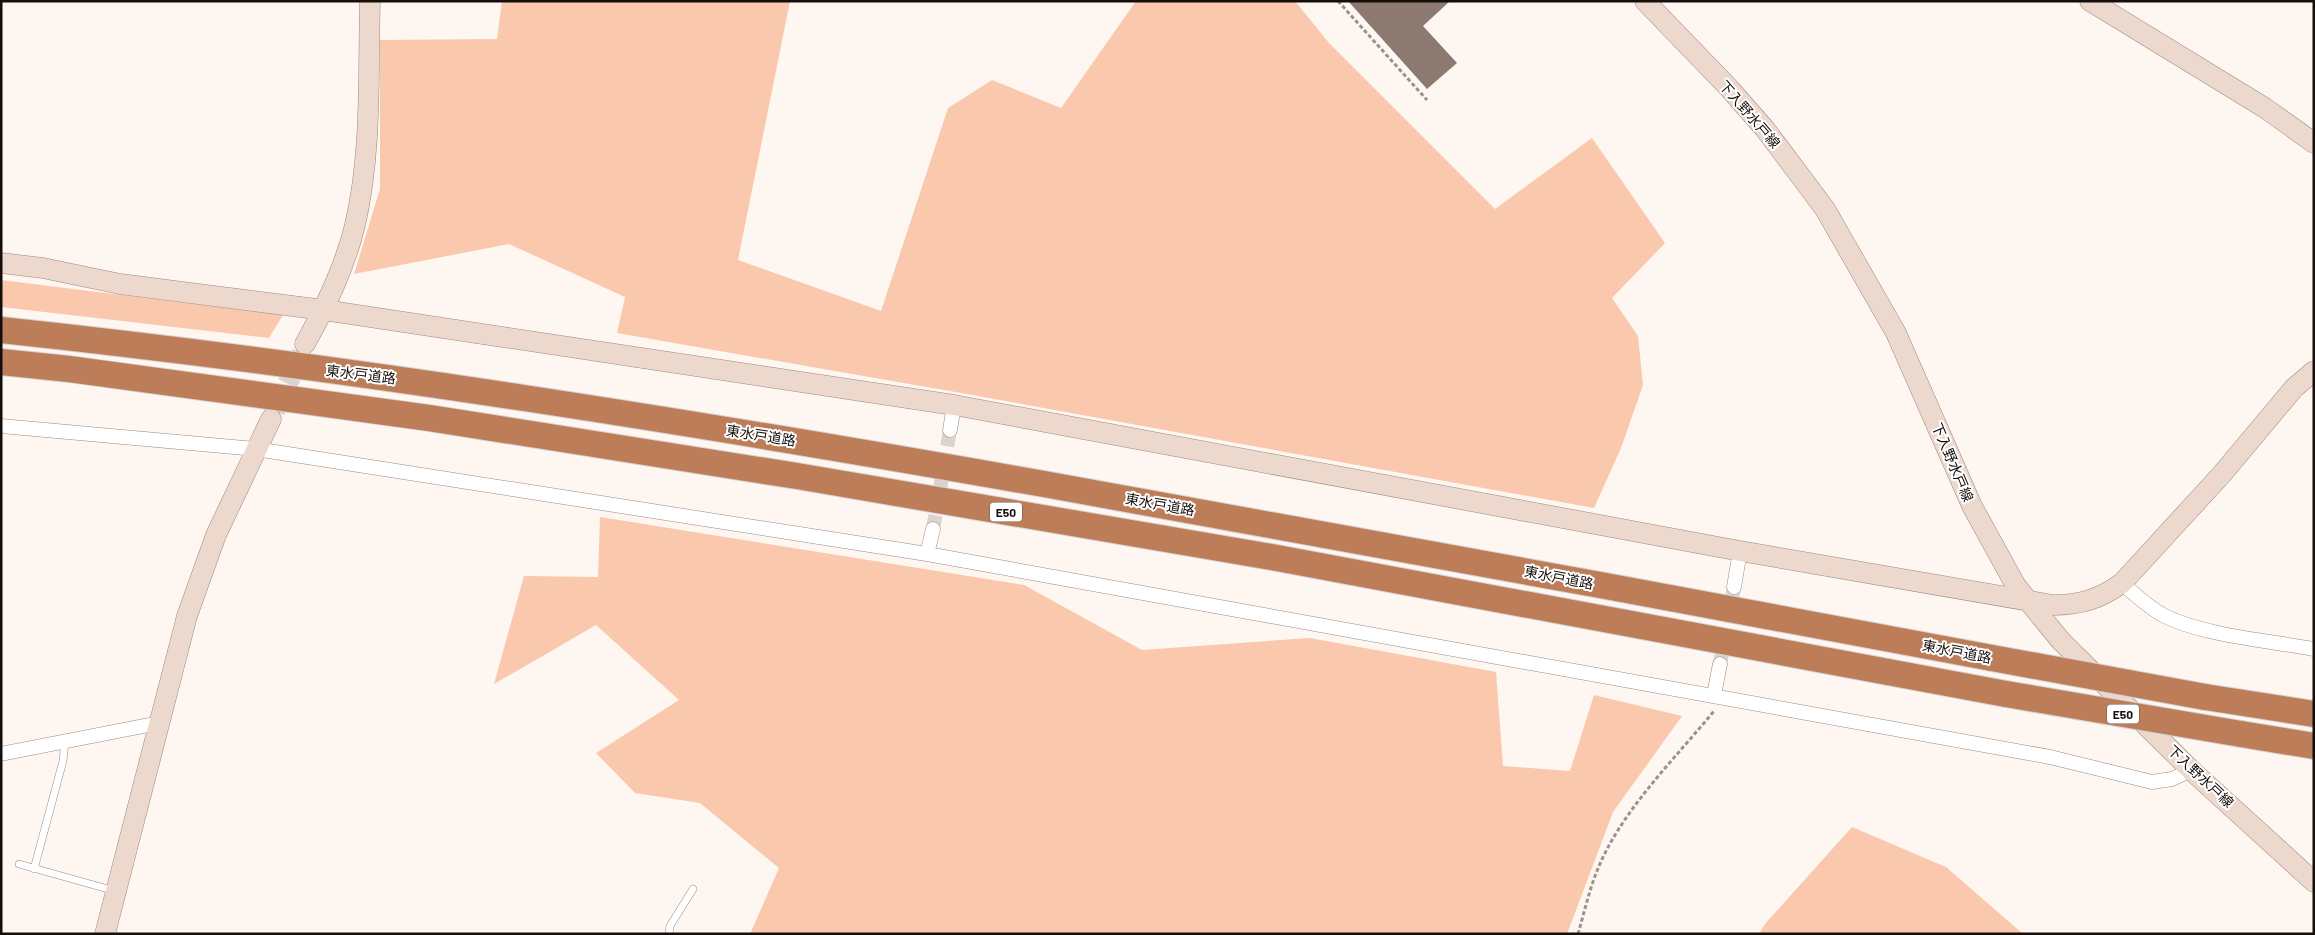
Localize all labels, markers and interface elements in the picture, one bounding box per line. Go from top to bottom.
street label: 下入野水戸線 [1716,77,1784,151]
street label: 東水戸道路 [325,361,397,387]
street label: 下入野水戸線 [1929,420,1977,504]
street label: 東水戸道路 [725,421,797,449]
street label: 東水戸道路 [1124,490,1196,518]
road number: E50 [990,502,1022,522]
street label: 東水戸道路 [1523,562,1595,592]
street label: 東水戸道路 [1921,636,1993,666]
road number: E50 [2107,704,2139,724]
street label: 下入野水戸線 [2164,741,2238,811]

